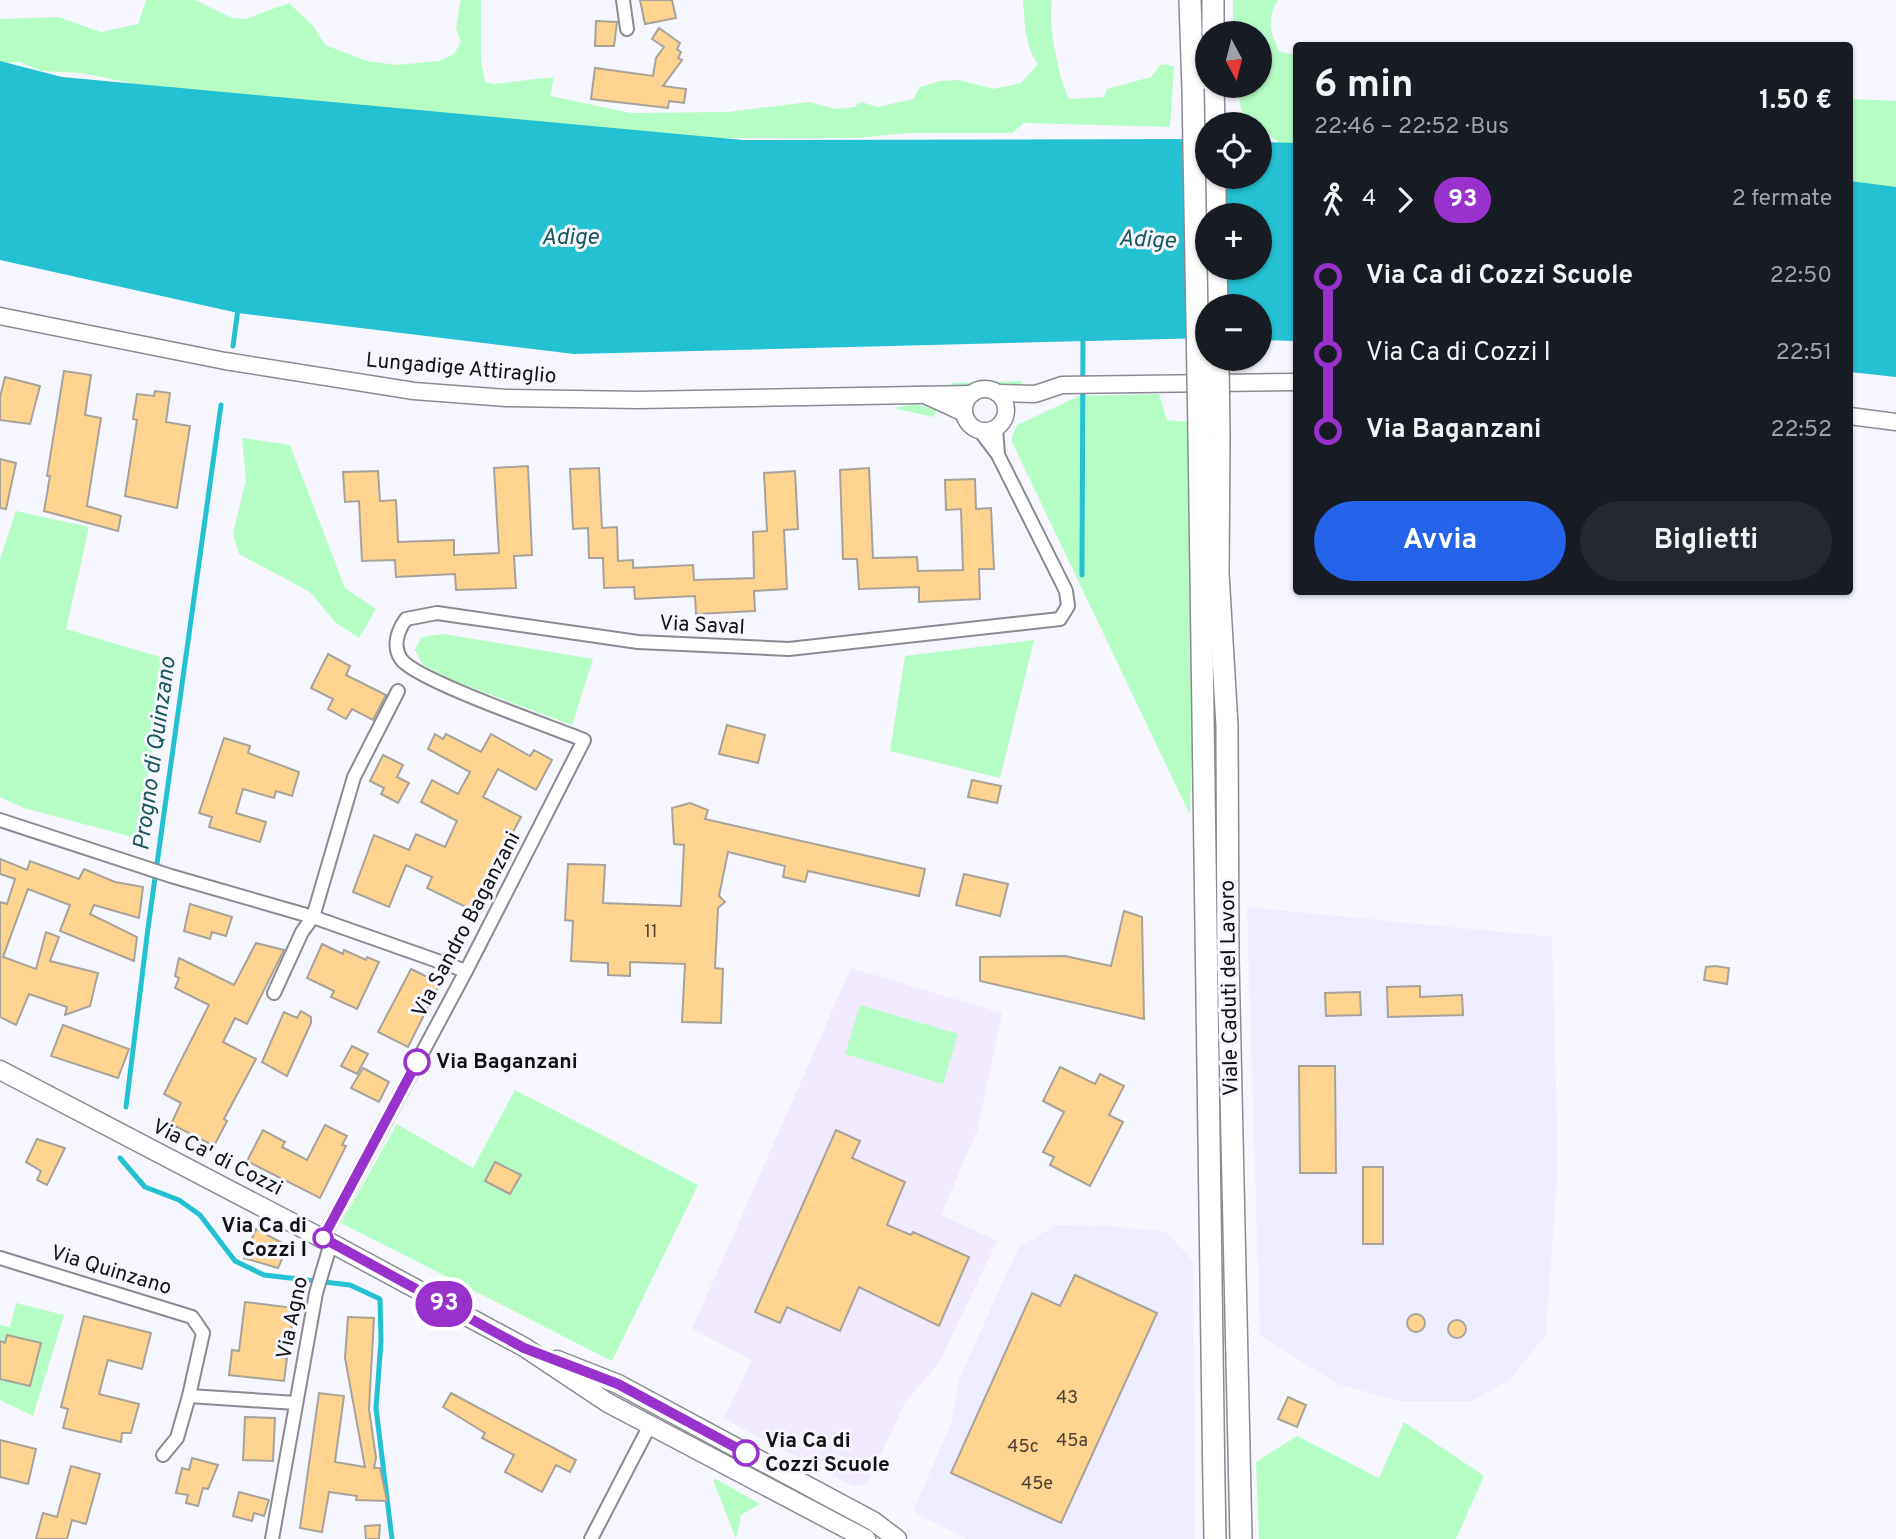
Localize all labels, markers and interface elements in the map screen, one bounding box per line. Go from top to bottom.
north arrow [1195,21,1272,98]
map controls [1195,21,1272,371]
text: 6 min [1314,62,1413,111]
text: 1.50 € [1759,85,1832,118]
button: locate [1195,112,1272,189]
text: 22:46 – 22:52 · Bus [1314,113,1509,142]
icon: walk [1314,181,1352,219]
icon: forward [1386,181,1424,219]
text: 4 [1362,185,1376,214]
text: 93 [1448,185,1477,215]
text: 2 fermate [1732,185,1832,214]
button: + [1195,203,1272,280]
water label: Adige [541,224,600,253]
water label: Adige [1118,225,1177,257]
text: Via Ca di Cozzi Scuole [1366,260,1633,293]
text: 22:50 [1770,262,1832,291]
button: − [1195,294,1272,371]
text: Via Ca di Cozzi I [1366,337,1551,370]
text: 22:51 [1776,339,1832,368]
street label: Lungadige Attiraglio [365,347,557,391]
text: Via Baganzani [1366,414,1541,447]
text: 22:52 [1770,416,1832,445]
button: Avvia [1314,501,1566,581]
button: Biglietti [1580,501,1832,581]
street label: Via Saval [659,610,745,642]
water label: Progno di Quinzano [128,655,184,853]
street label: Via Sandro Baganzani [407,827,527,1023]
street label: Viale Caduti del Lavoro [1215,880,1245,1096]
house number: 11 [644,921,658,944]
marker: Via Baganzani [404,1049,430,1075]
place label: Via Baganzani [436,1049,578,1076]
street label: Via Ca' di Cozzi [147,1114,287,1202]
place label: Via Ca di Cozzi I [221,1213,307,1264]
marker: Via Ca di Cozzi I [313,1228,333,1248]
street label: Via Quinzano [47,1240,175,1302]
street label: Via Agno [271,1274,315,1362]
line badge: 93 [412,1281,476,1327]
text: 93 [429,1289,459,1319]
house number: 43 [1056,1387,1078,1410]
place label: Via Ca di Cozzi Scuole [765,1428,890,1479]
house number: 45a [1056,1430,1088,1453]
house number: 45c [1007,1436,1039,1459]
marker: Via Ca di Cozzi Scuole [733,1440,759,1466]
house number: 45e [1021,1473,1053,1496]

